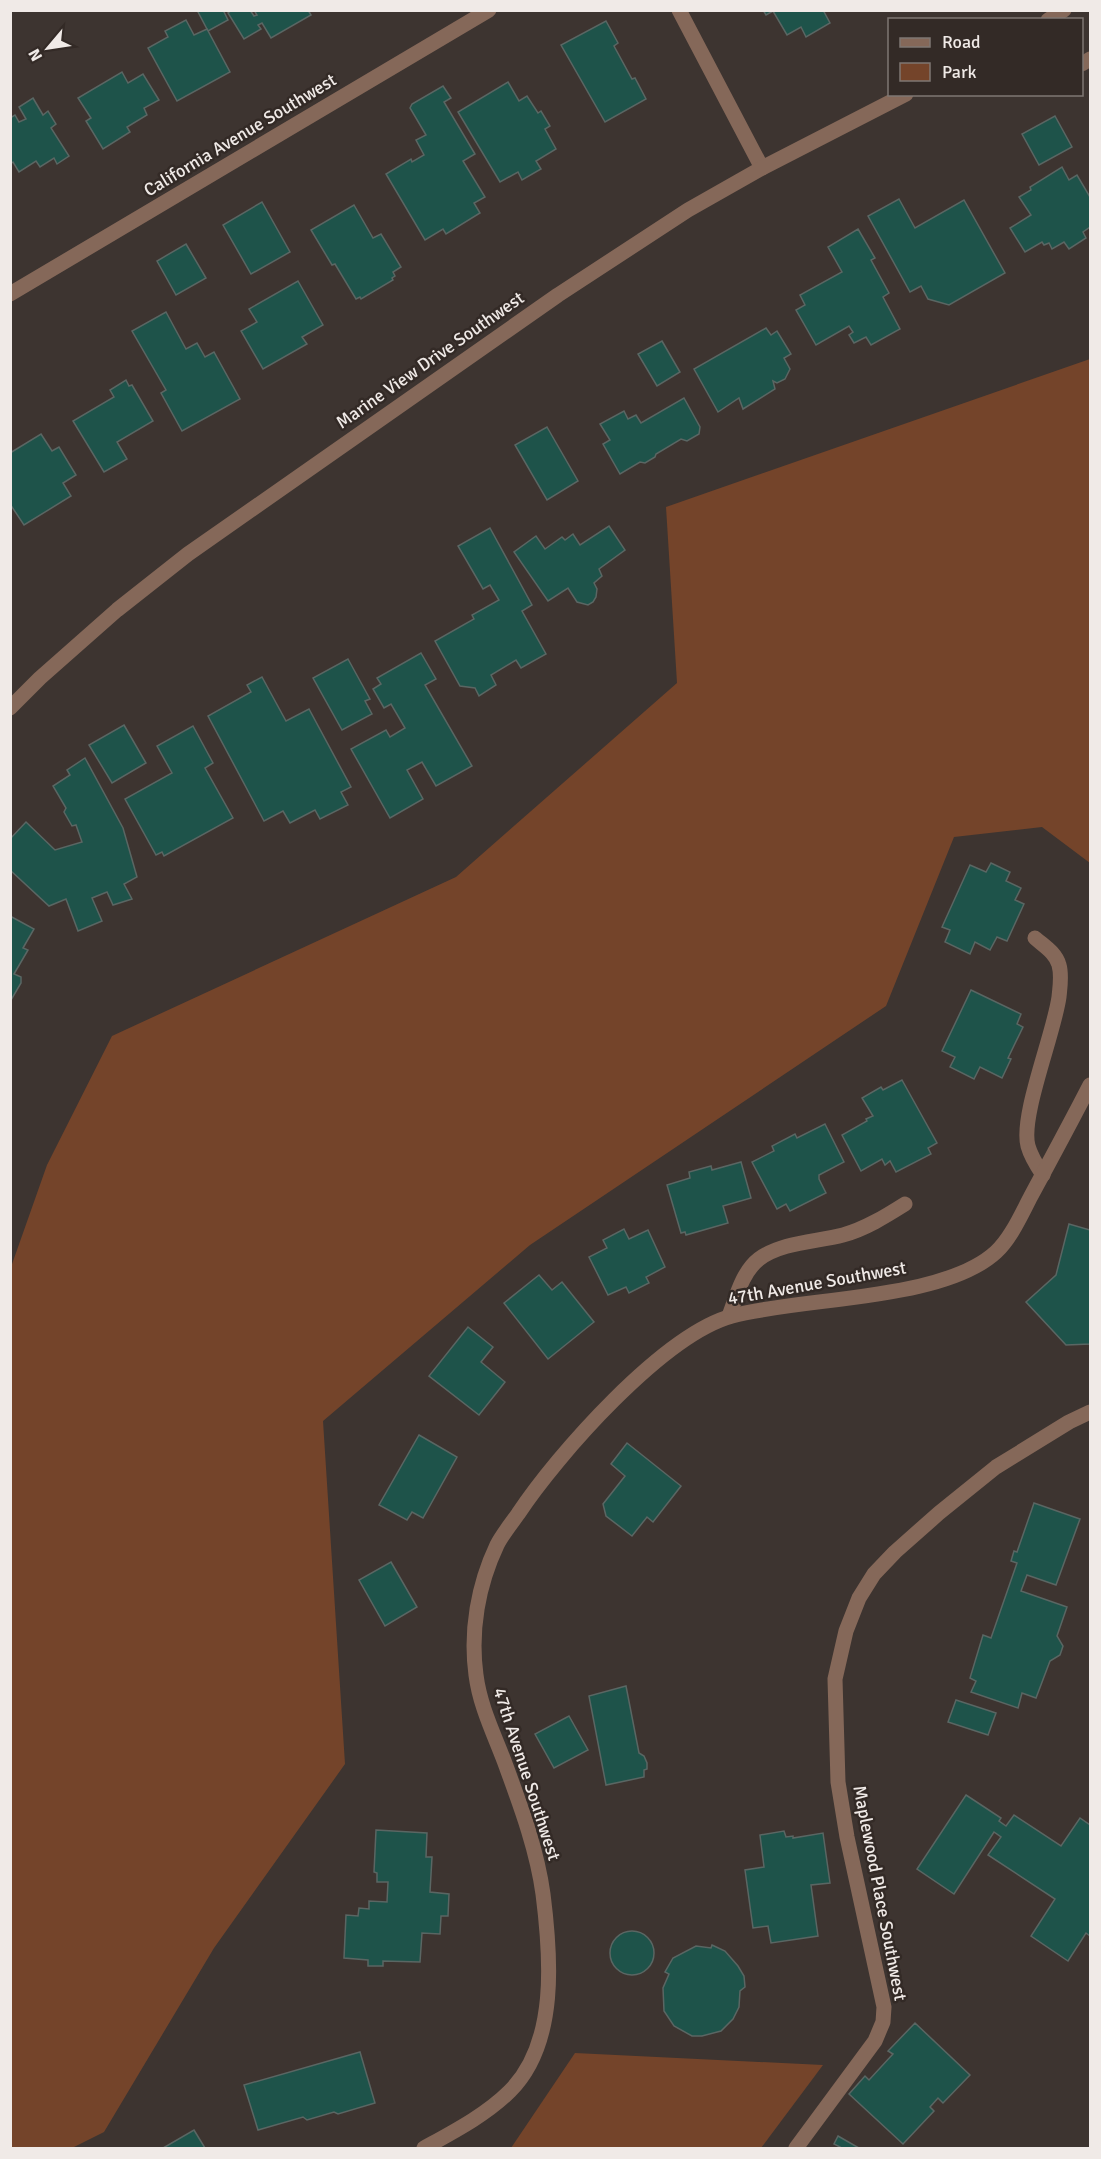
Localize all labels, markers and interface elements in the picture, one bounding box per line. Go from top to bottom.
north arrow [18,18,78,78]
legend [888,18,1083,96]
text: Road [942,31,981,53]
text: N [24,45,47,65]
text: Park [942,61,977,83]
street label: California Avenue Southwest [140,69,340,201]
street label: Marine View Drive Southwest [332,287,528,433]
street label: 47th Avenue Southwest [726,1256,908,1310]
street label: 47th Avenue Southwest [489,1685,565,1863]
street label: Maplewood Place Southwest [848,1783,912,2003]

